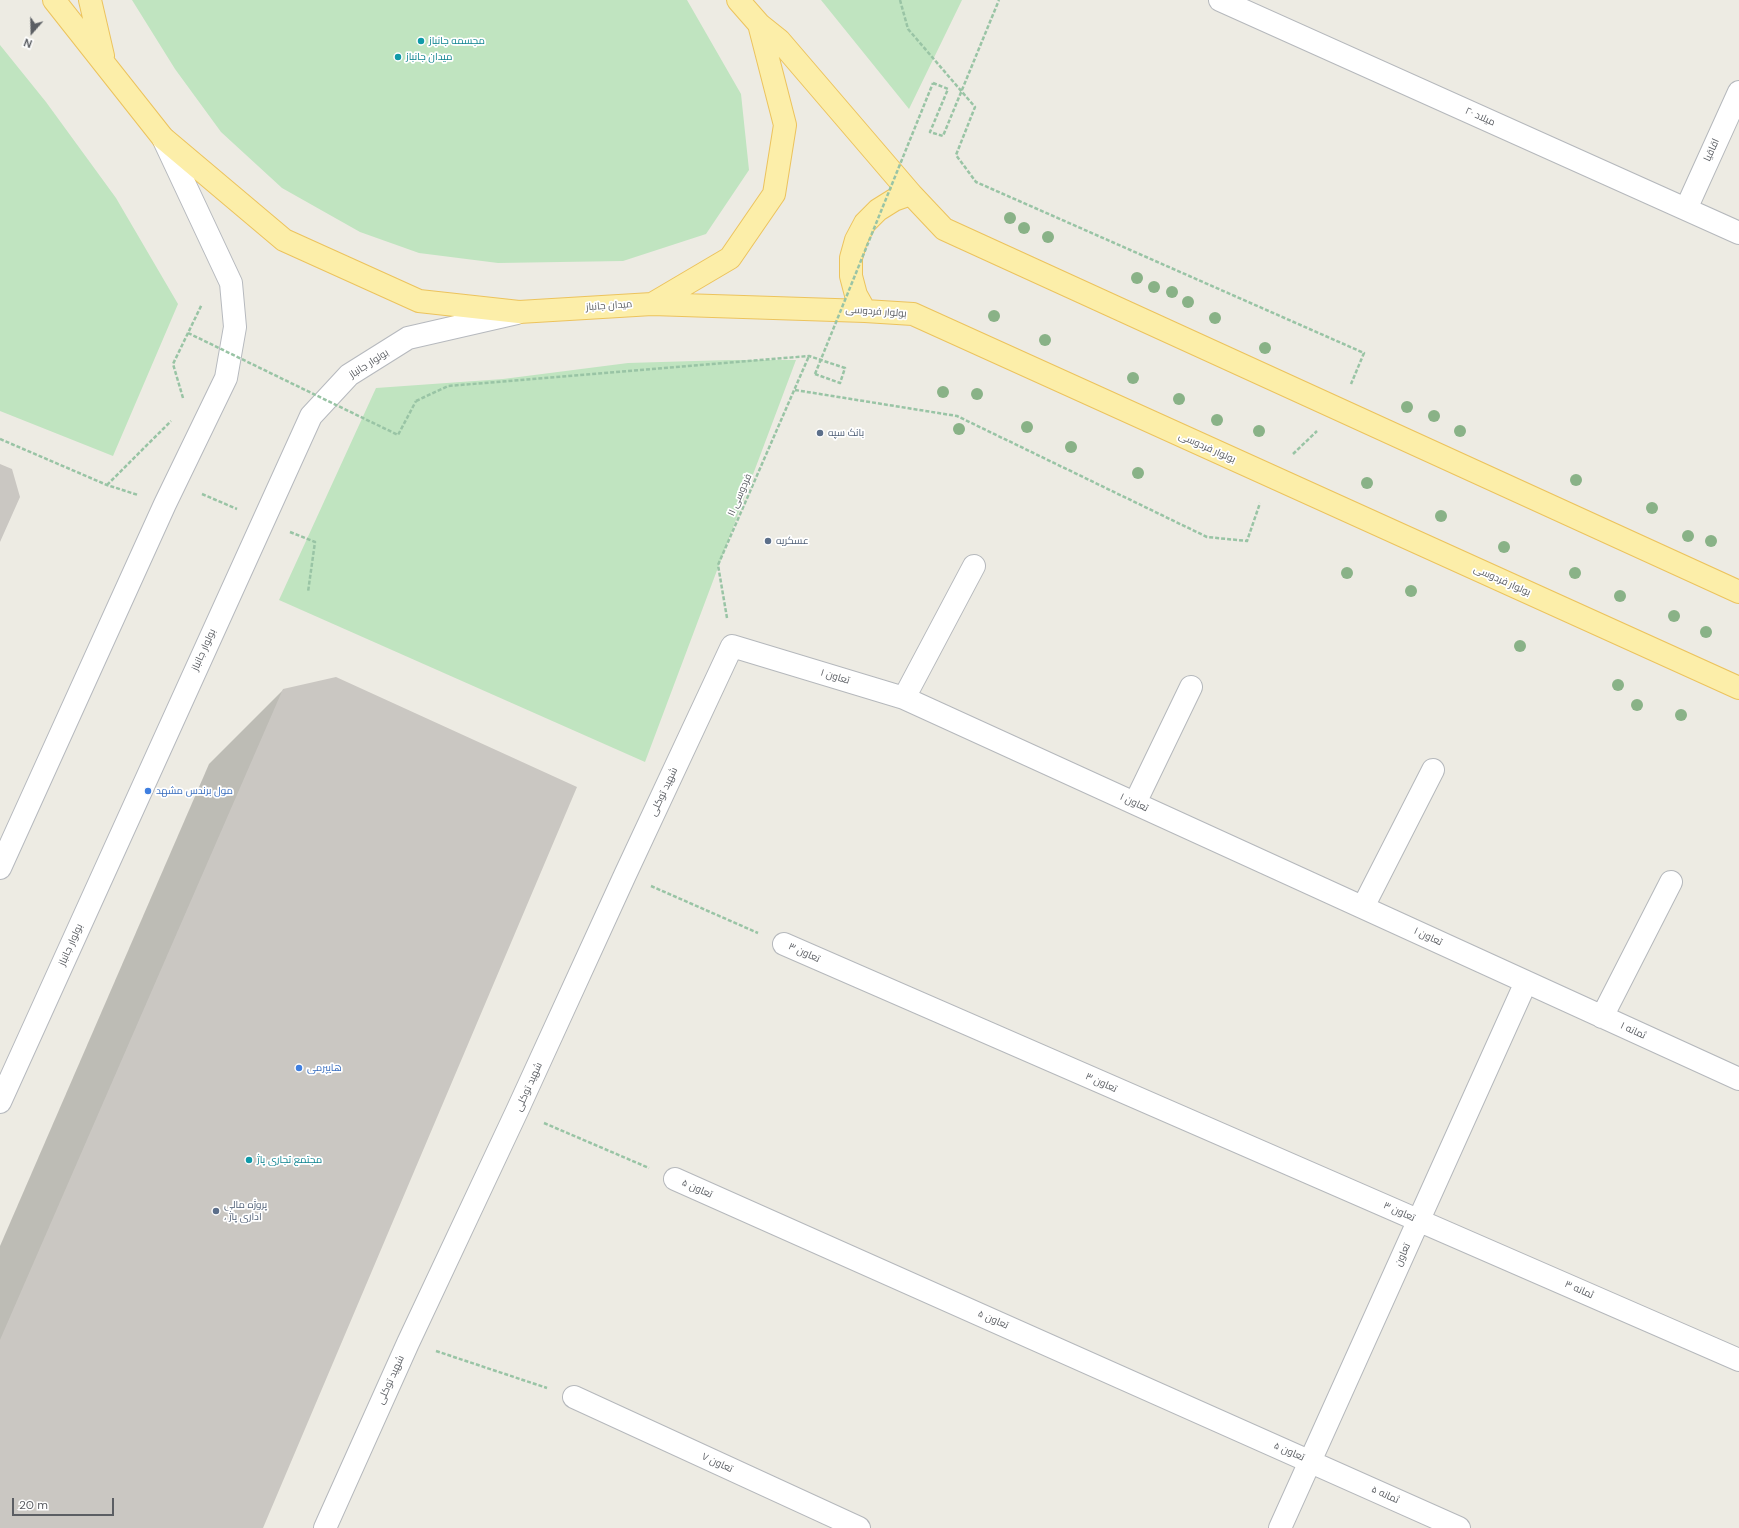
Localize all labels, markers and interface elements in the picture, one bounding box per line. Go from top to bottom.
north arrow [12,12,52,52]
text: N [22,35,34,51]
place label: مجسمه جانباز [429,35,485,47]
marker: مجسمه جانباز [416,36,426,46]
place label: میدان جانباز [406,51,452,63]
marker: میدان جانباز [393,52,403,62]
street label: میلاد ۲۰ [1463,105,1497,129]
street label: اقاقیا [1702,137,1722,163]
street label: میدان جانباز [585,298,633,314]
street label: بولوار فردوسی [845,304,907,320]
street label: بولوار جانباز [347,347,391,381]
place label: بانک سپه [828,427,864,439]
marker: بانک سپه [815,428,825,438]
street label: بولوار فردوسی [1177,430,1237,466]
street label: فردوسی ۱۱ [725,472,755,518]
place label: عسکریه [776,535,809,547]
marker: عسکریه [763,536,773,546]
street label: بولوار فردوسی [1472,563,1532,599]
street label: بولوار جانباز [189,627,219,673]
street label: تعاون ۱ [819,667,851,687]
street label: شهید توکلی [647,766,681,818]
place label: مول برندس مشهد [156,785,233,797]
marker: مول برندس مشهد [143,786,153,796]
street label: تعاون ۱ [1118,791,1150,815]
street label: بولوار جانباز [56,922,86,968]
street label: تعاون ۱ [1412,925,1444,949]
street label: تعاون ۳ [786,941,822,965]
street label: ثمانه ۱ [1618,1020,1648,1042]
street label: شهید توکلی [513,1061,545,1113]
place label: هایپرمی [307,1062,342,1074]
marker: هایپرمی [294,1063,304,1073]
street label: تعاون ۳ [1083,1071,1119,1095]
place label: مجتمع تجاری پاژ [257,1154,322,1166]
marker: مجتمع تجاری پاژ [244,1155,254,1165]
street label: تعاون ۵ [680,1177,714,1201]
place label: پروژه مالی ، اداری پاژ [224,1199,267,1222]
street label: تعاون ۳ [1381,1200,1417,1224]
marker: پروژه مالی ، اداری پاژ [211,1206,221,1216]
street label: تعاون [1393,1242,1413,1268]
street label: ثمانه ۳ [1563,1278,1595,1302]
street label: تعاون ۵ [976,1308,1010,1332]
street label: شهید توکلی [375,1354,407,1406]
street label: تعاون ۵ [1272,1440,1306,1464]
street label: تعاون ۷ [700,1451,734,1475]
street label: ثمانه ۵ [1369,1484,1401,1506]
scale bar [14,1490,116,1516]
text: 20 m [19,1497,48,1513]

